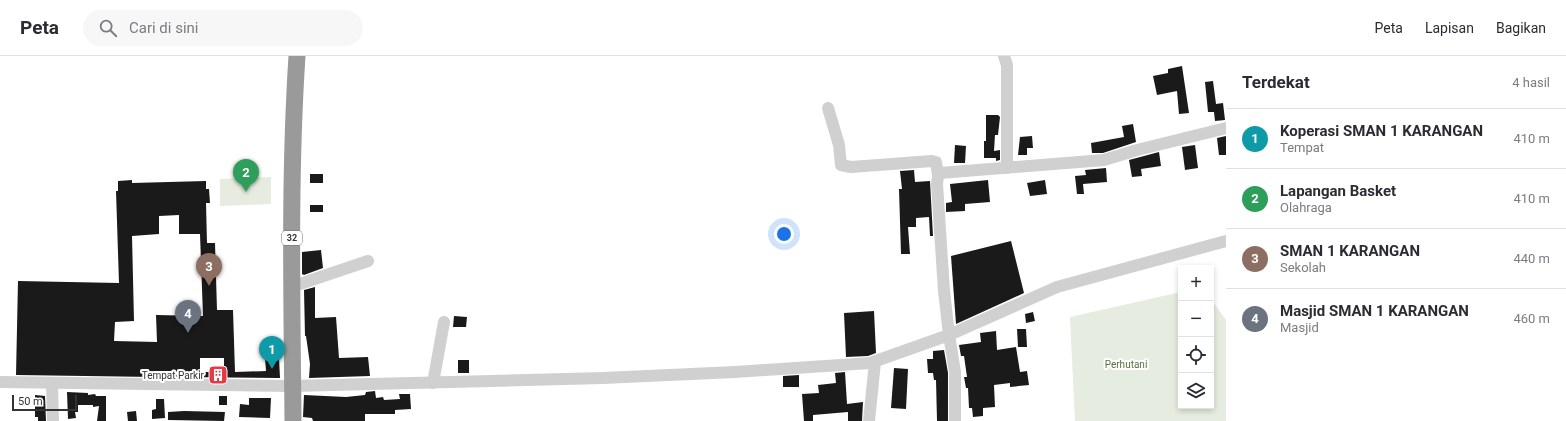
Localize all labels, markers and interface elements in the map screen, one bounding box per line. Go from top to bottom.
search box [83,10,363,46]
text: Peta [20,16,59,39]
icon: search [97,17,119,39]
text: Cari di sini [129,19,199,37]
text: Peta [1375,20,1403,36]
text: Lapisan [1425,20,1474,36]
text: Bagikan [1496,20,1546,36]
text: Terdekat [1242,72,1310,92]
text: 4 hasil [1512,75,1550,90]
text: Koperasi SMAN 1 KARANGAN [1280,122,1483,140]
text: 1 [1251,131,1259,146]
text: 410 m [1513,131,1550,146]
text: Tempat [1280,140,1324,155]
pin: 2 [233,159,259,192]
text: Lapangan Basket [1280,182,1396,200]
text: 2 [1251,191,1259,206]
text: 410 m [1513,191,1550,206]
text: Olahraga [1280,200,1332,215]
your location [774,224,794,244]
road number: 32 [282,231,302,245]
text: SMAN 1 KARANGAN [1280,242,1420,260]
text: 3 [1251,251,1259,266]
text: 440 m [1513,251,1550,266]
pin: 3 [196,253,222,286]
text: Sekolah [1280,260,1326,275]
map controls [1178,265,1214,409]
button: + [1178,265,1214,301]
pin: 4 [175,300,201,333]
button: − [1178,301,1214,337]
text: Masjid SMAN 1 KARANGAN [1280,302,1469,320]
text: 4 [1251,311,1259,326]
text: 460 m [1513,311,1550,326]
text: Masjid [1280,320,1319,335]
pin: 1 [259,336,285,369]
button: locate [1178,337,1214,373]
park label: Perhutani [1105,359,1147,370]
building icon: Tempat Parkir [207,364,229,386]
place label: Tempat Parkir [142,370,205,381]
button: layers [1178,373,1214,409]
scale bar [12,393,77,412]
text: 50 m [18,395,43,408]

